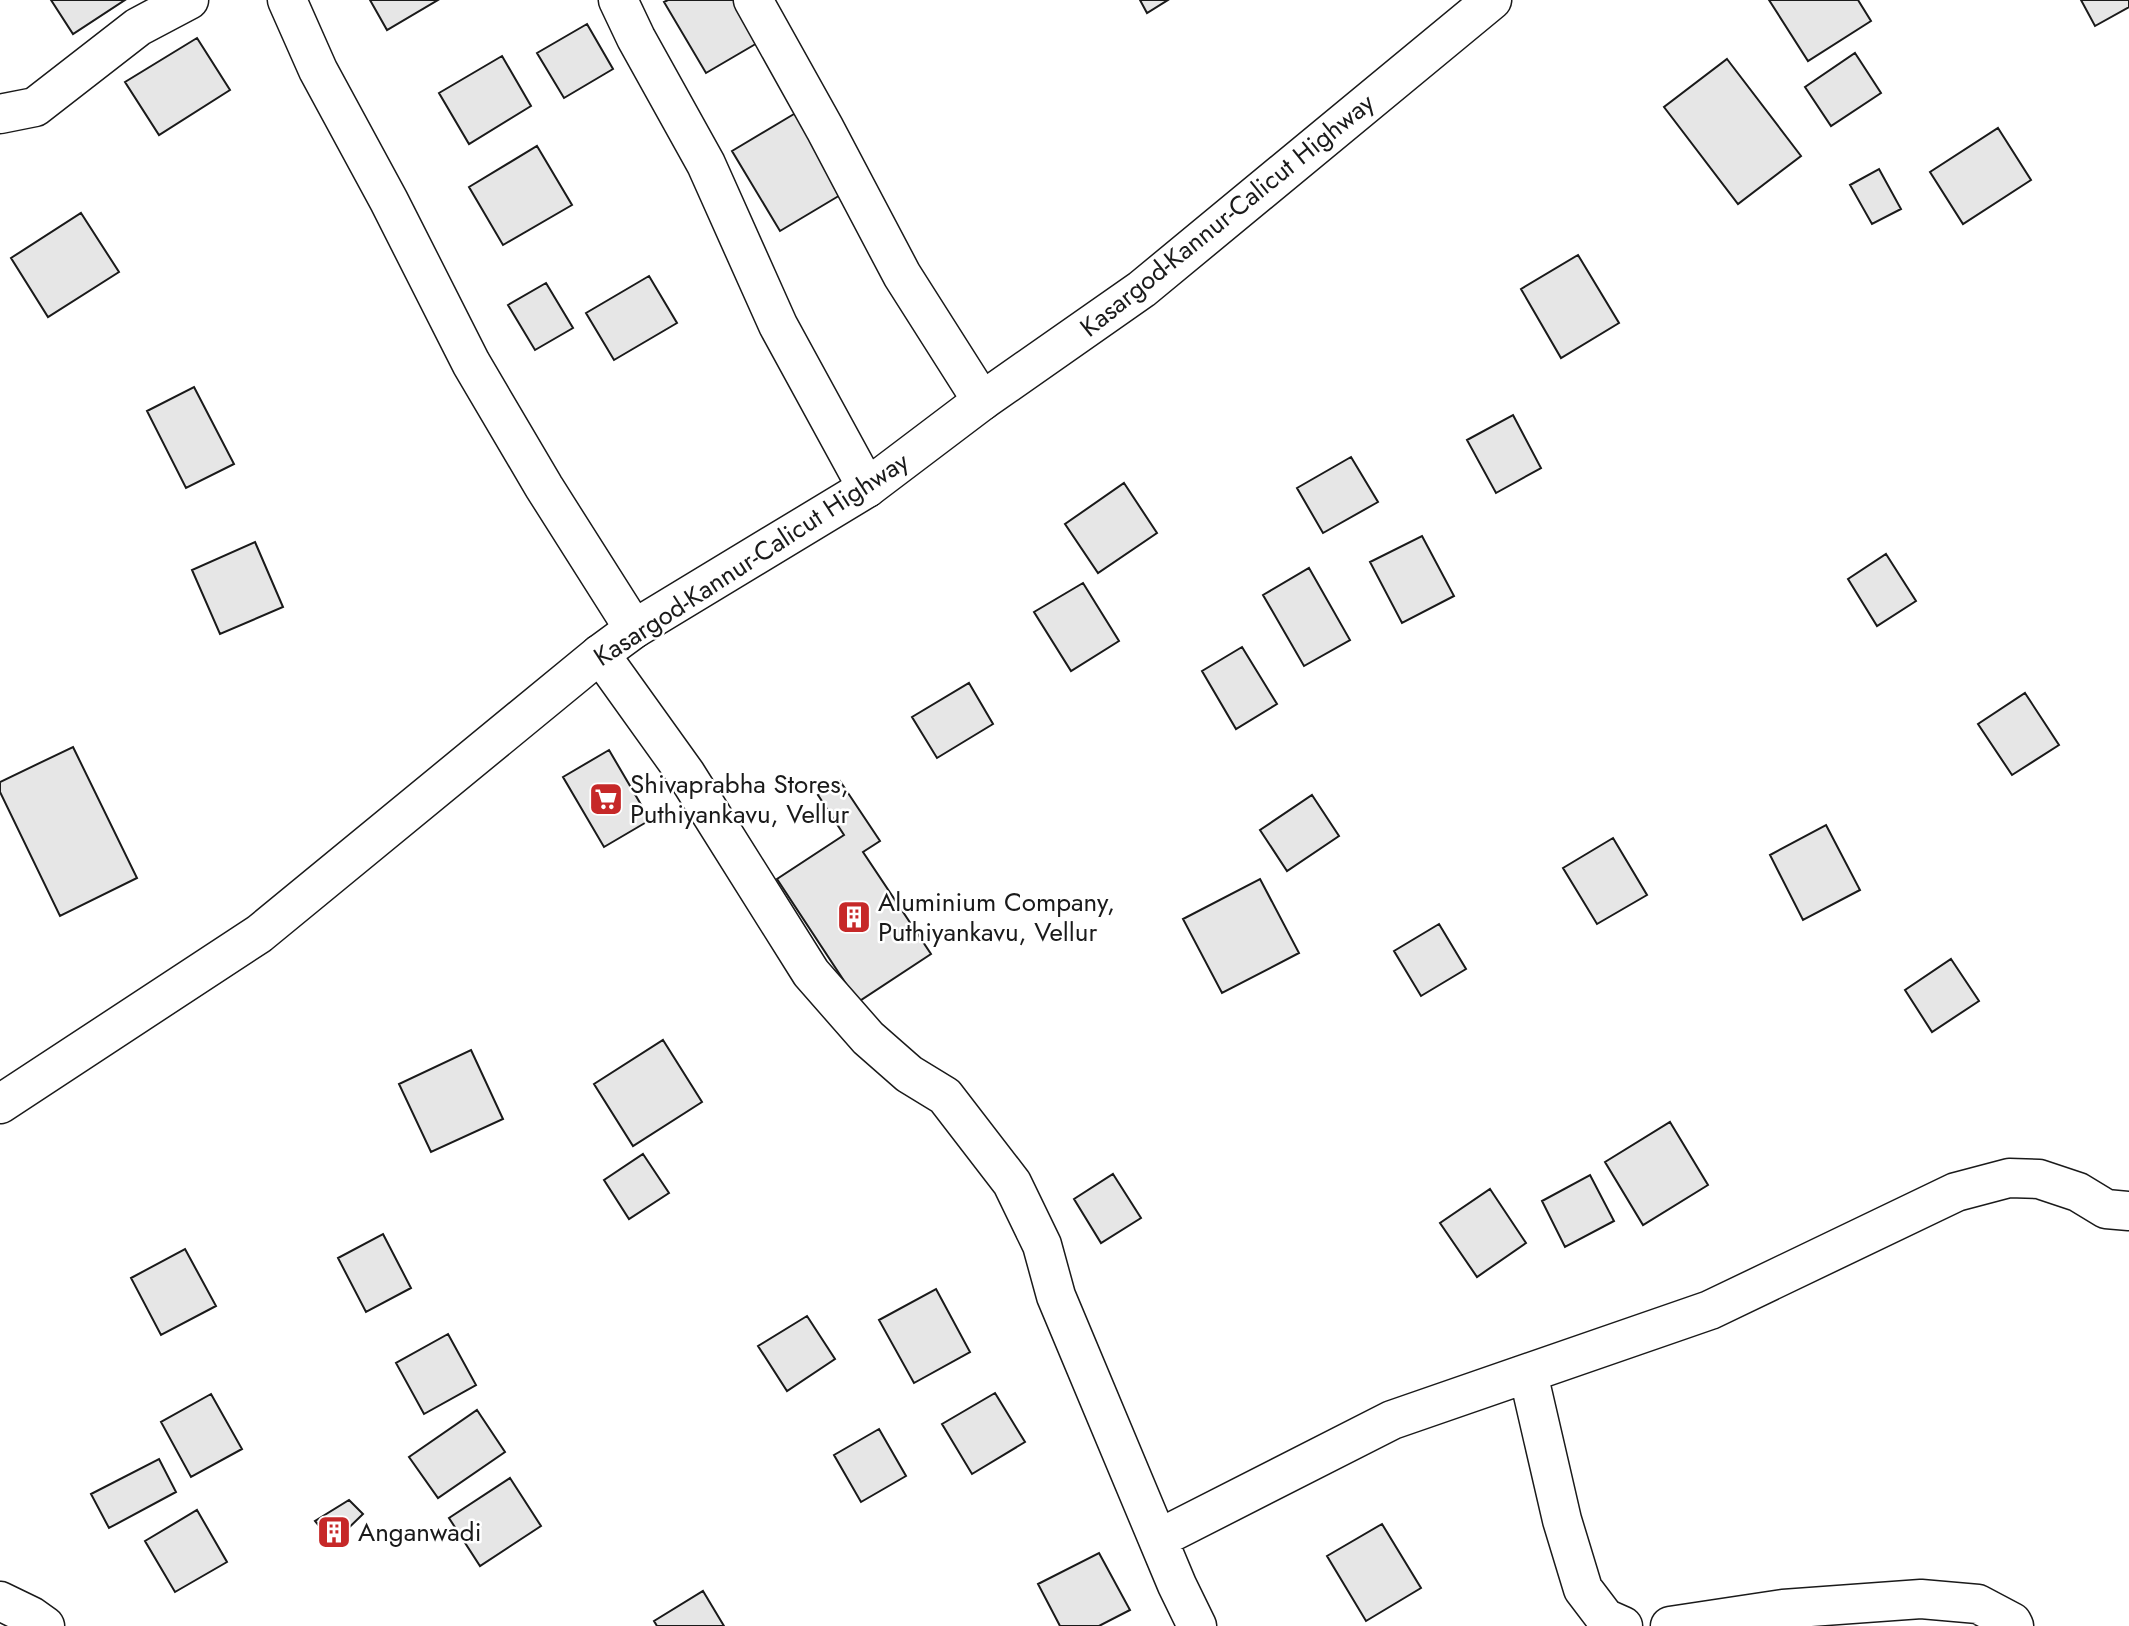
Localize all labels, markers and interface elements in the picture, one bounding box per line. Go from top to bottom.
street label: Kasargod-Kannur-Calicut Highway [1072,84,1383,346]
street label: Kasargod-Kannur-Calicut Highway [586,442,917,675]
place label: Shivaprabha Stores, Puthiyankavu, Vellur [630,765,849,833]
supermarket icon: Shivaprabha Stores, Puthiyankavu, Vellur [587,780,625,818]
place label: Aluminium Company, Puthiyankavu, Vellur [878,883,1115,951]
building icon: Aluminium Company, Puthiyankavu, Vellur [835,898,873,936]
building icon: Anganwadi [315,1513,353,1551]
place label: Anganwadi [358,1513,481,1551]

